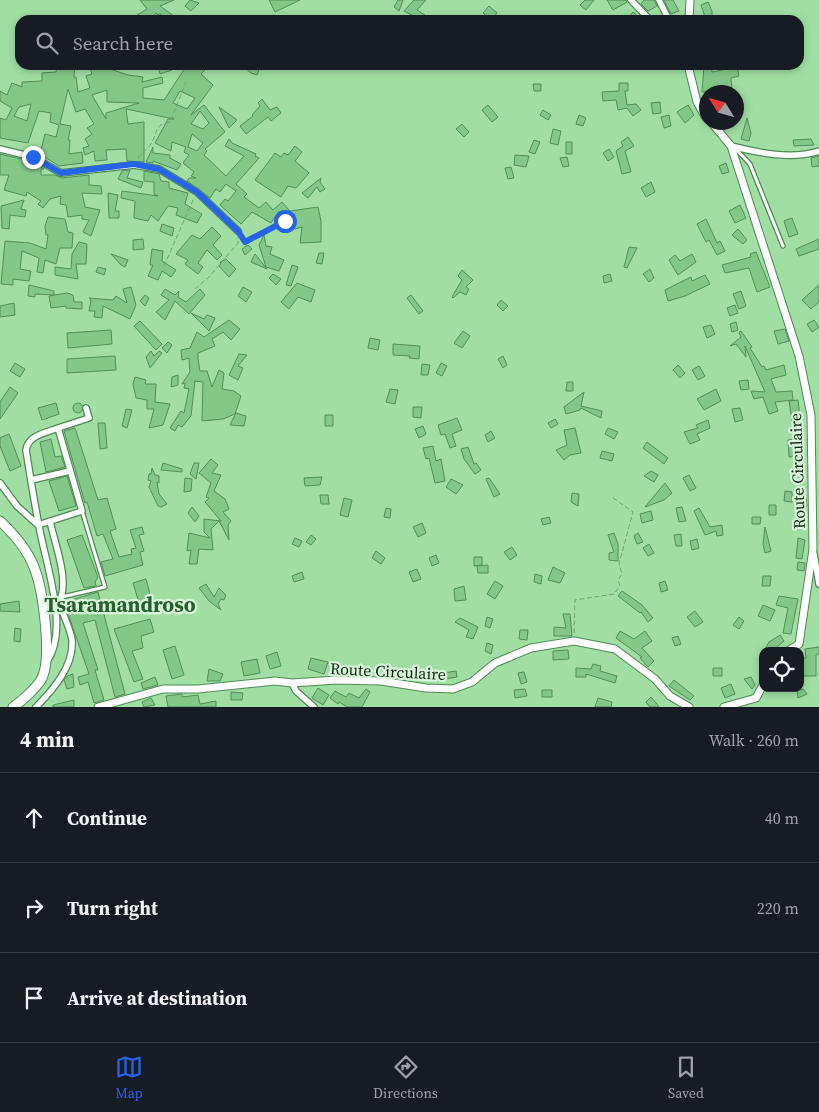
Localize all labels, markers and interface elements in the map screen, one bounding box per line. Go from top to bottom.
search box [15,15,804,70]
icon: search [33,29,61,57]
text: Search here [73,30,173,56]
north arrow [699,85,744,130]
route end [22,146,45,169]
route start [274,210,297,233]
street label: Route Circulaire [784,413,810,529]
district label: Tsaramandroso [44,590,196,619]
map controls [759,647,804,692]
button: locate [759,647,804,692]
street label: Route Circulaire [329,657,447,685]
text: 4 min [20,725,75,754]
text: Walk · 260 m [709,729,799,751]
icon: ahead [20,804,48,832]
text: Continue [67,805,147,831]
text: 40 m [765,807,799,829]
icon: right [20,894,48,922]
text: Turn right [67,895,158,921]
text: 220 m [757,897,799,919]
icon: arrive [20,984,48,1012]
text: Arrive at destination [67,985,247,1011]
tab: Map [115,1053,143,1103]
tab: Directions [373,1053,438,1103]
tab: Saved [668,1053,704,1103]

